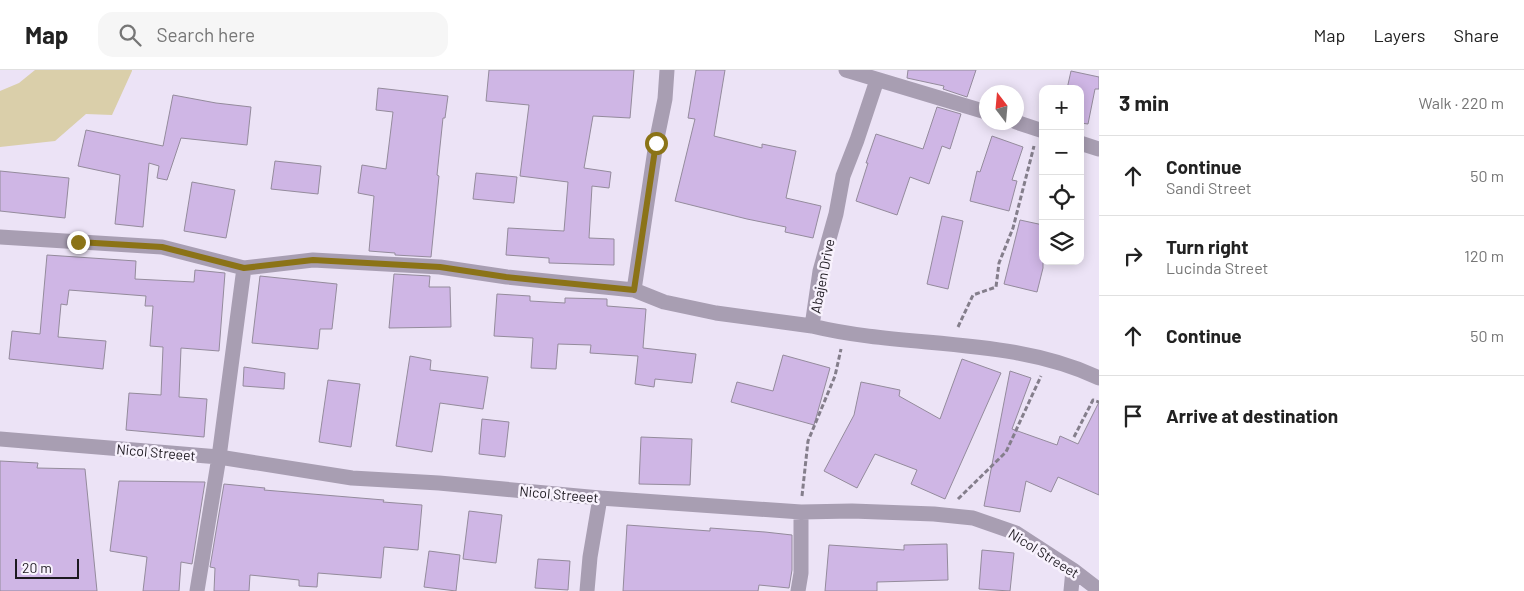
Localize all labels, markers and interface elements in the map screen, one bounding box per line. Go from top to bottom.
search box [98,12,448,57]
text: Map [25,20,68,49]
icon: search [116,21,144,49]
text: Search here [156,23,255,46]
text: Map [1313,24,1345,46]
text: Layers [1373,24,1426,46]
text: Share [1454,24,1499,46]
north arrow [979,85,1024,130]
map controls [1039,85,1084,265]
button: + [1039,85,1084,130]
text: 3 min [1119,90,1169,115]
text: Walk · 220 m [1418,93,1504,112]
button: − [1039,130,1084,175]
route start [645,132,668,155]
text: Continue [1166,155,1242,178]
icon: ahead [1119,162,1147,190]
text: 50 m [1470,166,1504,185]
button: locate [1039,175,1084,220]
text: Sandi Street [1166,178,1252,197]
button: layers [1039,220,1084,265]
route end [67,231,90,254]
text: Turn right [1166,235,1248,258]
street label: Abajen Drive [806,237,838,315]
icon: right [1119,242,1147,270]
text: 120 m [1464,246,1504,265]
text: Lucinda Street [1166,258,1268,277]
icon: ahead [1119,322,1147,350]
text: Continue [1166,324,1242,347]
text: 50 m [1470,326,1504,345]
icon: arrive [1119,402,1147,430]
text: Arrive at destination [1166,404,1338,427]
street label: Nicol Streeet [116,440,196,464]
street label: Nicol Streeet [519,482,599,506]
street label: Nicol Streeet [1006,525,1082,581]
scale bar [15,556,79,579]
text: 20 m [22,559,52,576]

